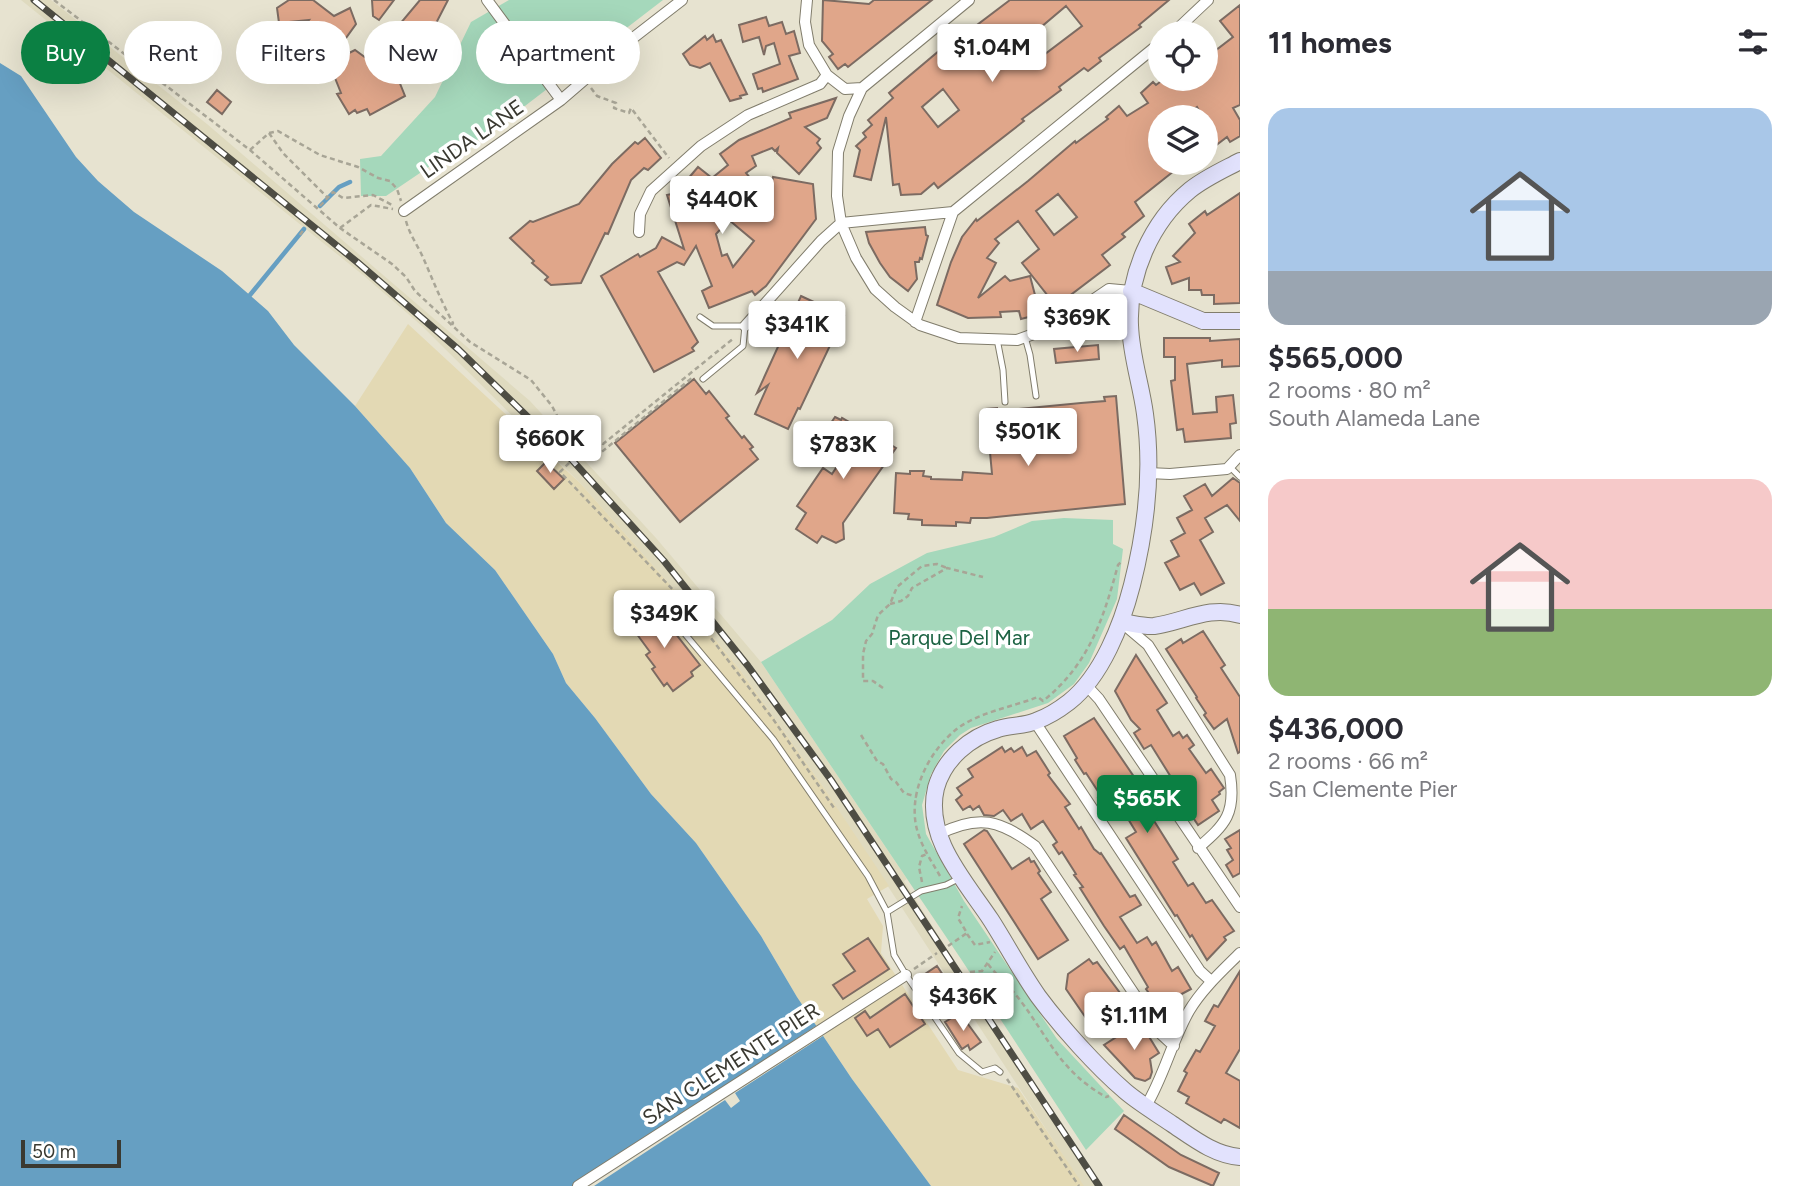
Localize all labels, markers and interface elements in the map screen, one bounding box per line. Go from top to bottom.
chip: Buy [21,21,110,84]
chip: Rent [124,21,222,84]
chip: Filters [236,21,350,84]
chip: New [364,21,462,84]
chip: Apartment [476,21,640,84]
map controls [1148,21,1218,175]
button: locate [1148,21,1218,91]
icon: filters [1734,23,1772,61]
pin: $1.04M [935,24,1049,84]
text: 11 homes [1268,24,1392,61]
text: $1.04M [953,33,1031,61]
street label: LINDA LANE [415,94,528,183]
button: layers [1148,105,1218,175]
icon: home [1457,153,1583,279]
pin: $440K [673,176,771,236]
text: $440K [686,185,758,213]
pin: $369K [1028,294,1126,354]
pin: $341K [748,302,846,361]
text: $369K [1043,303,1111,331]
text: $341K [764,310,830,338]
text: $565,000 [1268,339,1403,376]
text: 2 rooms · 80 m² [1268,376,1431,404]
text: South Alameda Lane [1268,404,1480,432]
pin: $501K [979,408,1077,468]
pin: $660K [501,416,599,475]
text: $501K [995,417,1061,445]
pin: $783K [794,421,892,481]
text: $660K [515,424,585,452]
text: $783K [809,430,877,458]
icon: home [1457,524,1583,650]
pin: $349K [615,590,713,650]
text: $349K [630,599,698,627]
park label: Parque Del Mar [888,625,1030,650]
text: $436,000 [1268,710,1404,747]
text: 2 rooms · 66 m² [1268,747,1428,775]
text: San Clemente Pier [1268,775,1457,803]
pin: $565K [1098,776,1196,835]
text: $565K [1113,784,1181,812]
pin: $436K [914,974,1012,1033]
text: $436K [929,982,997,1010]
pin: $1.11M [1077,992,1191,1052]
street label: SAN CLEMENTE PIER [637,997,824,1130]
text: $1.11M [1100,1001,1168,1029]
scale bar [21,1137,121,1169]
text: 50 m [32,1140,76,1163]

